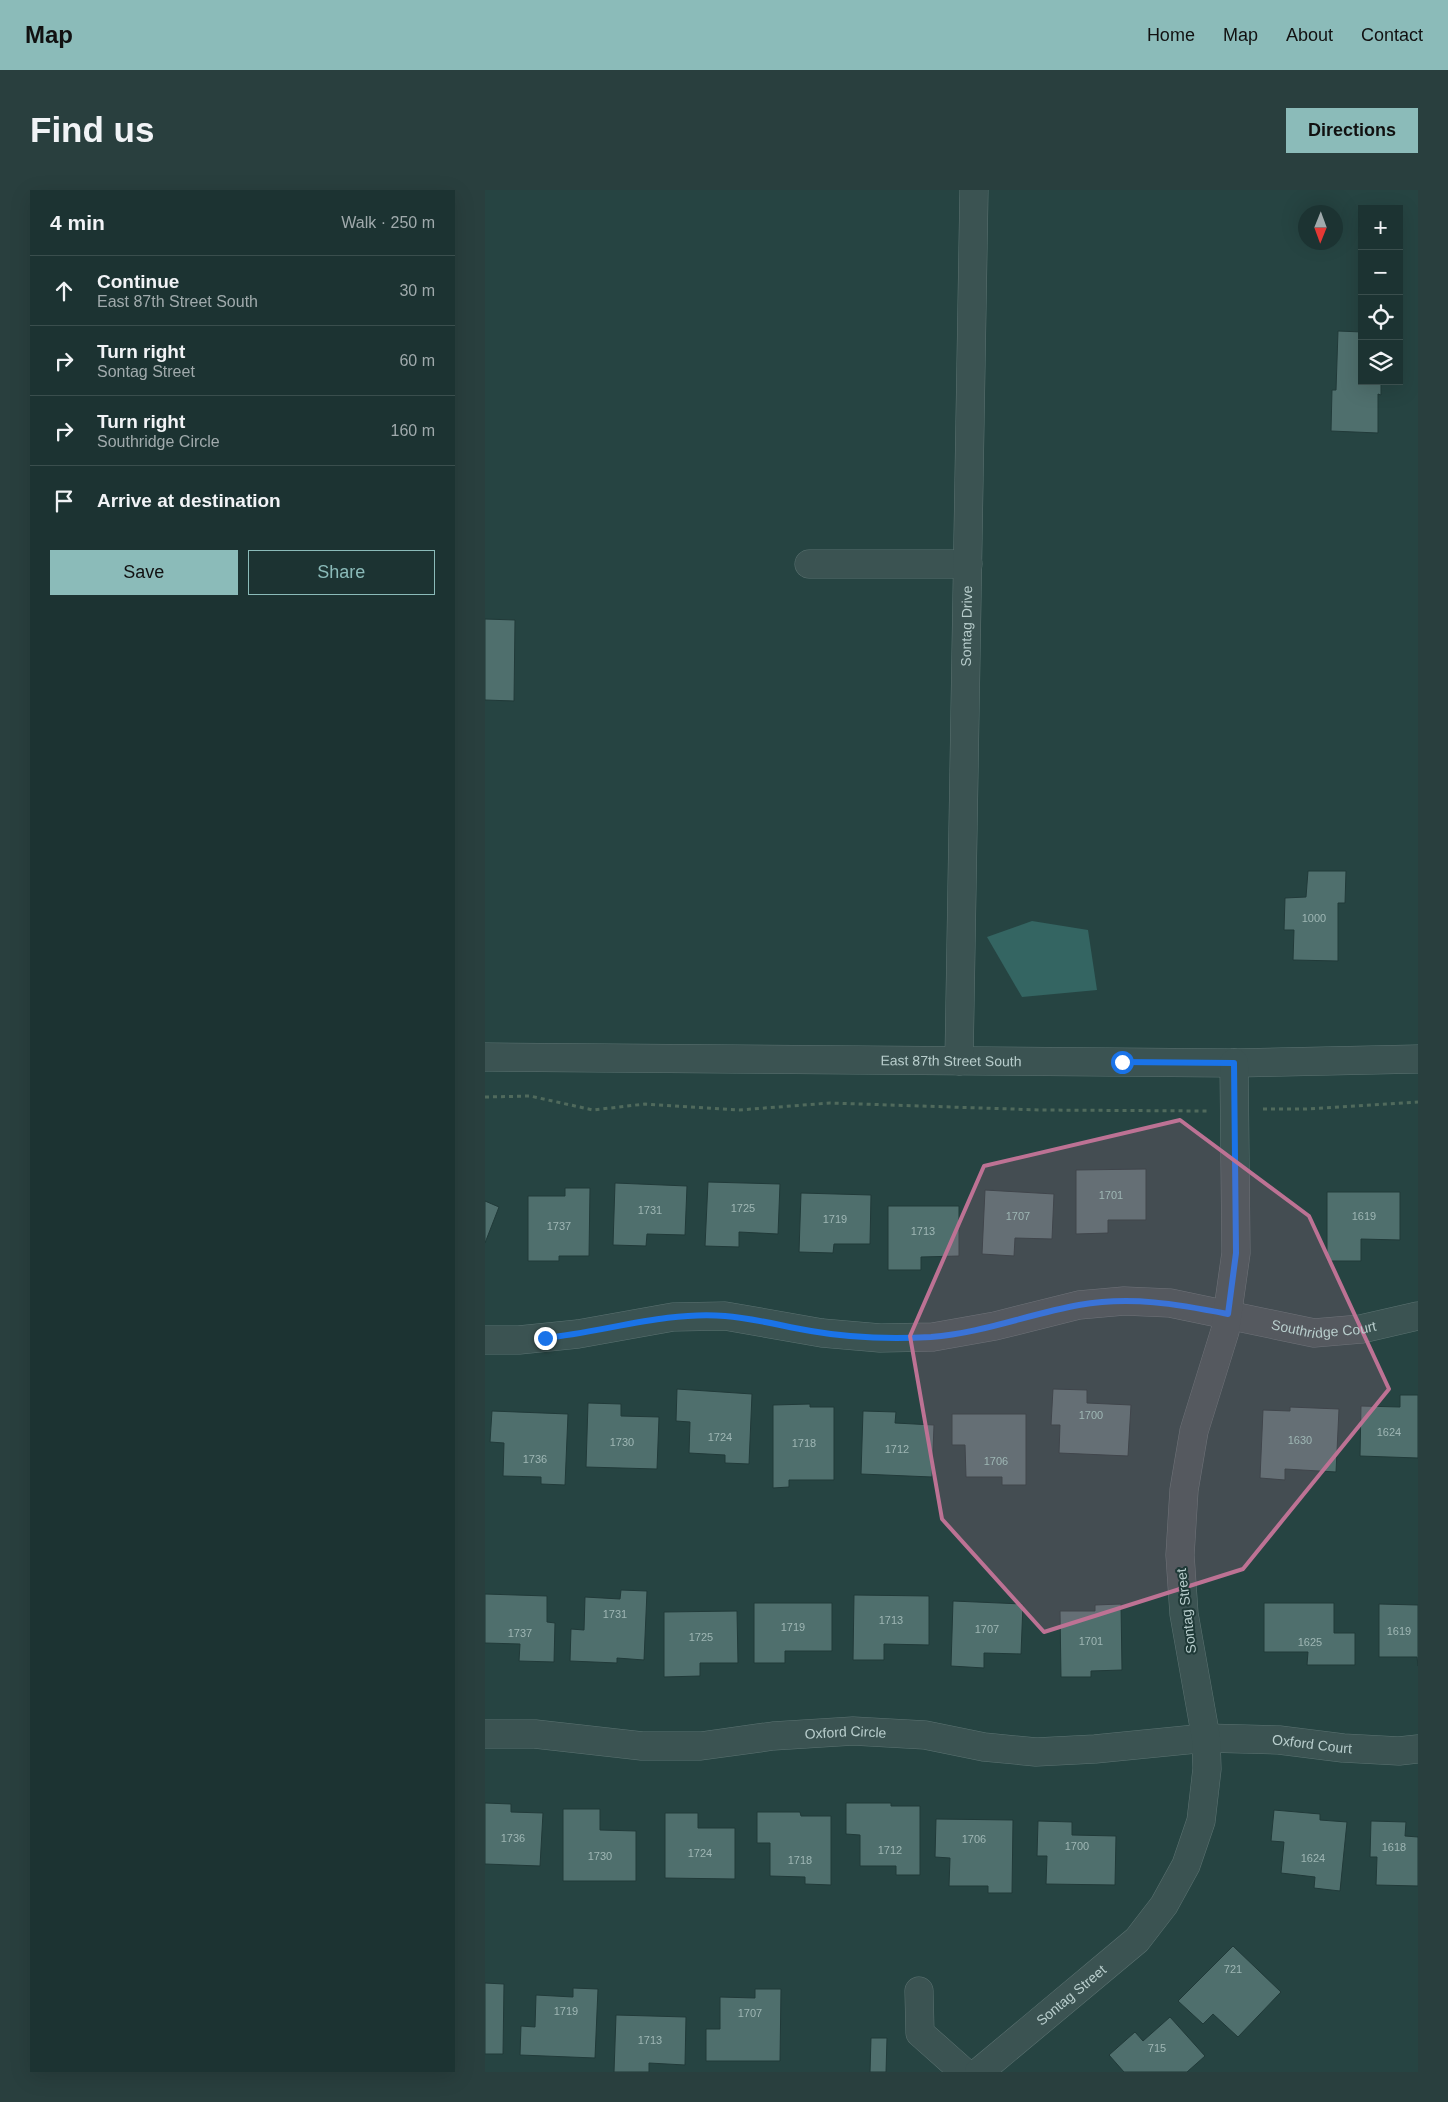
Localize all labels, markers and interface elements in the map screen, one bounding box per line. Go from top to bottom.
text: Map [25,21,73,48]
text: Home [1147,25,1195,45]
text: Map [1223,25,1258,45]
text: About [1286,25,1333,45]
text: Contact [1361,25,1423,45]
button: Directions [1286,108,1418,153]
text: Find us [30,110,154,149]
north arrow [1298,205,1343,250]
map controls [1358,205,1403,385]
button: + [1358,205,1403,250]
text: 4 min [50,211,105,234]
text: Walk · 250 m [341,214,435,231]
button: − [1358,250,1403,295]
text: Continue [97,271,179,292]
icon: ahead [50,277,78,305]
text: 30 m [399,282,435,299]
text: East 87th Street South [97,293,258,310]
button: locate [1358,295,1403,340]
button: layers [1358,340,1403,385]
text: Turn right [97,341,185,362]
icon: right [50,347,78,375]
text: 60 m [399,352,435,369]
text: Sontag Street [97,363,195,380]
text: Turn right [97,411,185,432]
icon: right [50,417,78,445]
text: 160 m [391,422,435,439]
text: Southridge Circle [97,433,220,450]
icon: arrive [50,487,78,515]
text: Arrive at destination [97,490,281,511]
button: Save [50,550,238,595]
button: Share [248,550,435,595]
street label: Sontag Drive [958,585,975,667]
house number: 1000 [1302,912,1326,924]
route start [1111,1051,1134,1074]
street label: East 87th Street South [880,1052,1022,1069]
house number: 1701 [1099,1189,1123,1201]
house number: 1725 [731,1202,755,1214]
house number: 1731 [638,1204,662,1216]
house number: 1707 [1006,1210,1030,1222]
house number: 1619 [1352,1210,1376,1222]
house number: 1719 [823,1213,847,1225]
house number: 1737 [547,1220,571,1232]
house number: 1713 [911,1225,935,1237]
street label: Southridge Court [1270,1316,1378,1341]
route end [534,1327,557,1350]
house number: 1700 [1079,1409,1103,1421]
house number: 1624 [1377,1426,1401,1438]
house number: 1724 [708,1431,732,1443]
house number: 1630 [1288,1434,1312,1446]
house number: 1730 [610,1436,634,1448]
house number: 1718 [792,1437,816,1449]
house number: 1712 [885,1443,909,1455]
house number: 1736 [523,1453,547,1465]
house number: 1706 [984,1455,1008,1467]
street label: Sontag Street [1173,1567,1199,1654]
house number: 1731 [603,1608,627,1620]
house number: 1713 [879,1614,903,1626]
house number: 1719 [781,1621,805,1633]
house number: 1707 [975,1623,999,1635]
house number: 1619 [1387,1625,1411,1637]
house number: 1737 [508,1627,532,1639]
house number: 1725 [689,1631,713,1643]
house number: 1701 [1079,1635,1103,1647]
house number: 1625 [1298,1636,1322,1648]
street label: Oxford Circle [804,1723,887,1742]
street label: Oxford Court [1272,1732,1352,1756]
house number: 1736 [501,1832,525,1844]
house number: 1706 [962,1833,986,1845]
house number: 1700 [1065,1840,1089,1852]
house number: 1618 [1382,1841,1406,1853]
house number: 1712 [878,1844,902,1856]
house number: 1724 [688,1847,712,1859]
house number: 1730 [588,1850,612,1862]
house number: 1624 [1301,1852,1325,1864]
house number: 1718 [788,1854,812,1866]
street label: Sontag Street [1033,1961,1109,2029]
house number: 721 [1224,1963,1242,1975]
house number: 1719 [554,2005,578,2017]
house number: 1707 [738,2007,762,2019]
house number: 1713 [638,2034,662,2046]
house number: 715 [1148,2042,1166,2054]

